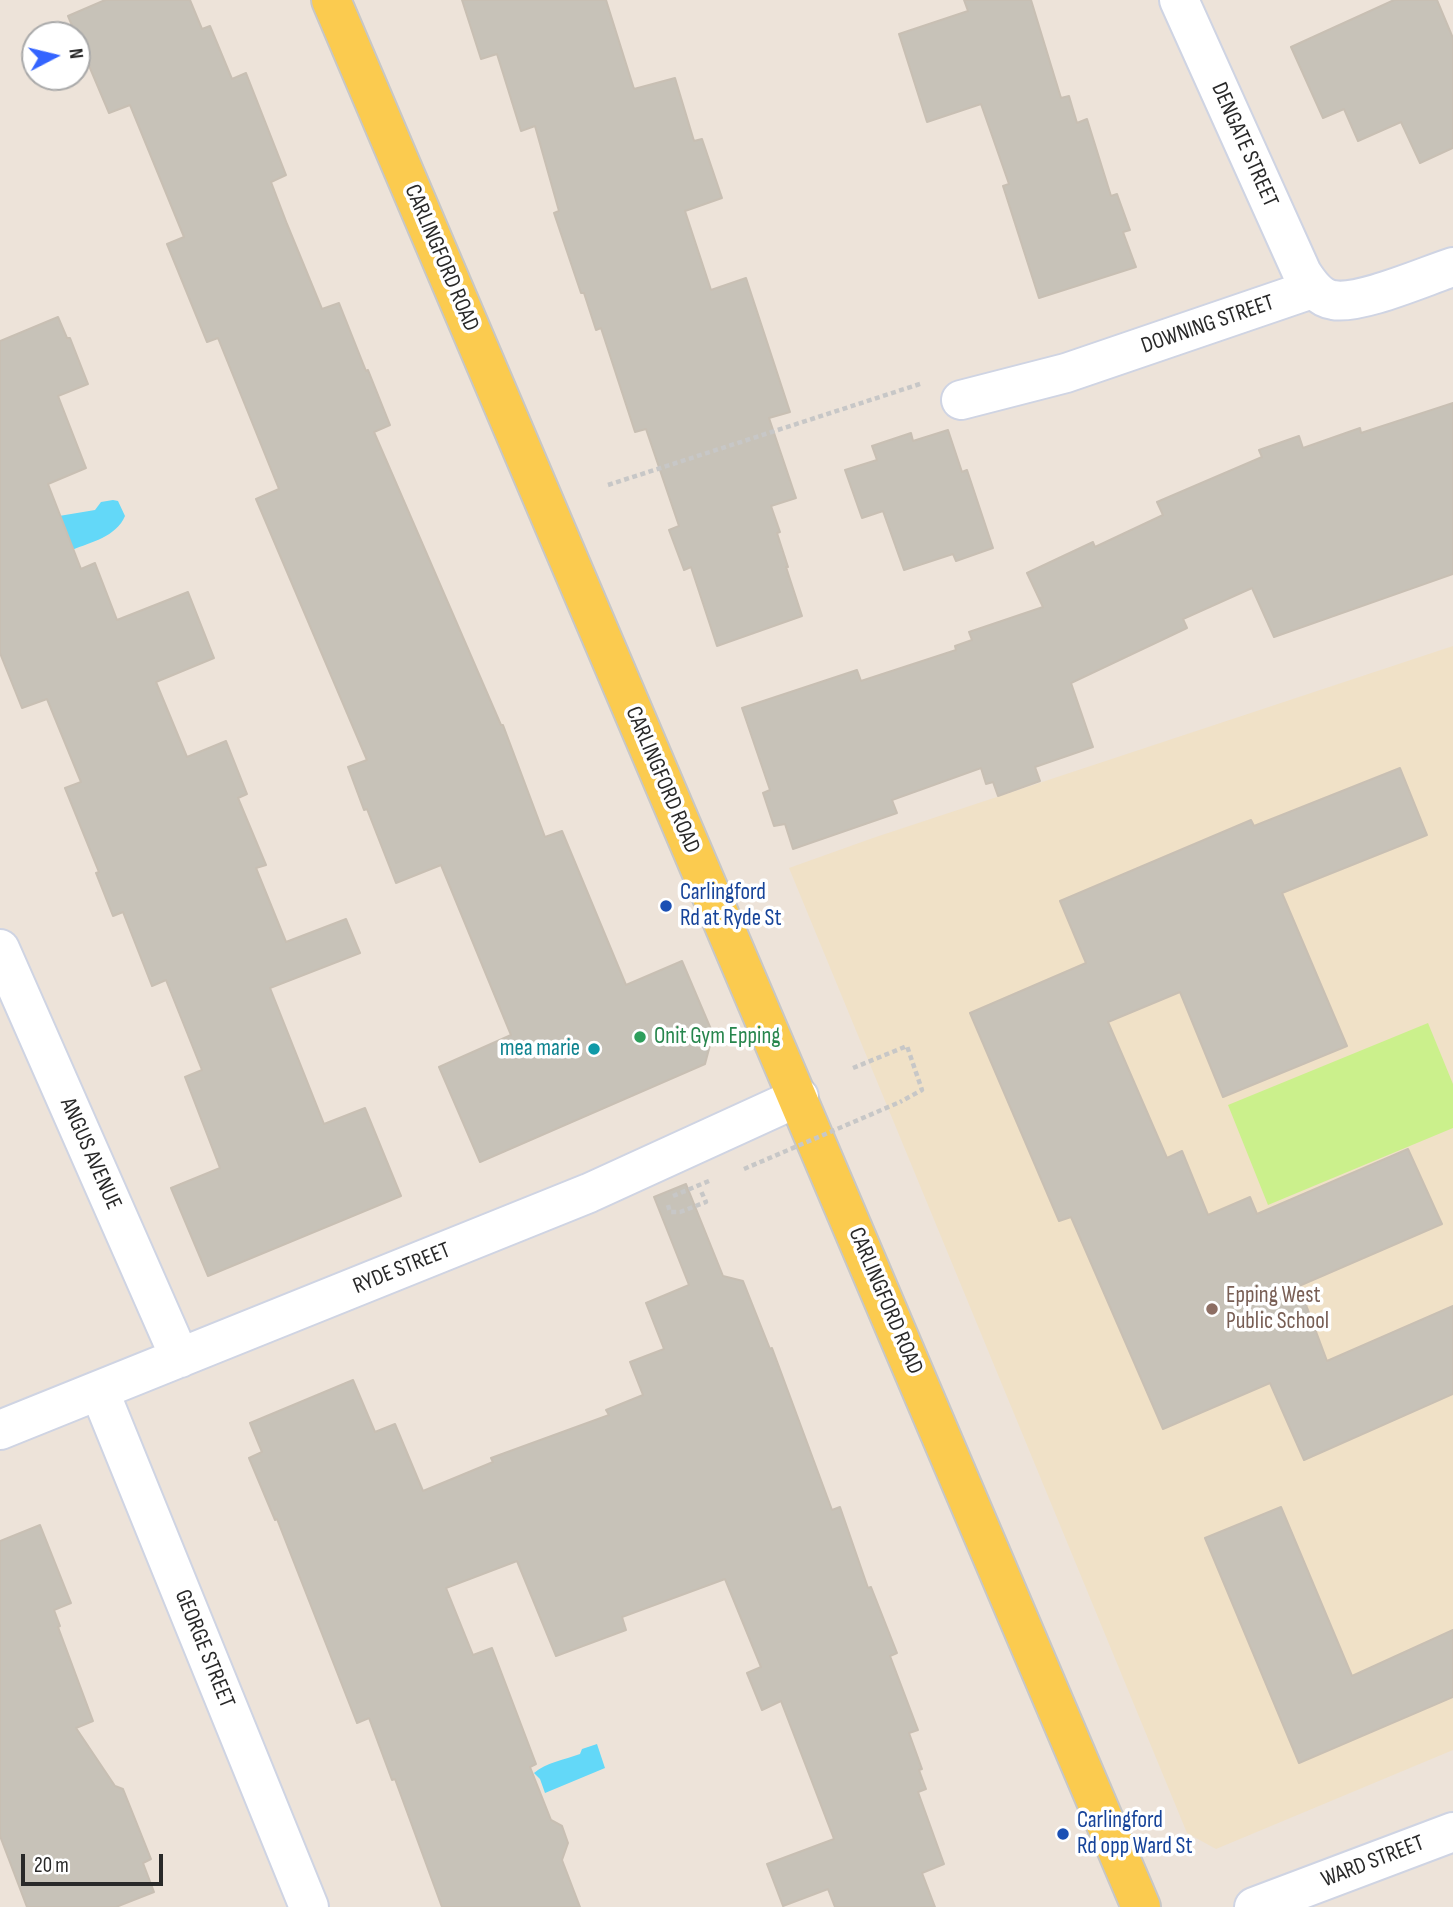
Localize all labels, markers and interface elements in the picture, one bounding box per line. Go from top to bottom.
north arrow [21,21,91,91]
text: N [63,47,87,60]
street label: DENGATE STREET [1204,78,1284,212]
street label: CARLINGFORD ROAD [398,181,484,335]
street label: DOWNING STREET [1138,289,1278,361]
street label: CARLINGFORD ROAD [619,703,705,857]
place label: Carlingford Rd at Ryde St [680,879,781,933]
marker: Carlingford Rd at Ryde St [658,898,674,914]
place label: Onit Gym Epping [654,1023,780,1051]
marker: Onit Gym Epping [632,1029,648,1045]
place label: mea marie [500,1035,580,1063]
marker: mea marie [586,1041,602,1057]
street label: ANGUS AVENUE [53,1094,127,1214]
street label: CARLINGFORD ROAD [842,1224,928,1378]
street label: RYDE STREET [349,1237,455,1301]
place label: Epping West Public School [1226,1282,1329,1336]
marker: Epping West Public School [1204,1301,1220,1317]
street label: GEORGE STREET [168,1586,240,1712]
place label: Carlingford Rd opp Ward St [1077,1807,1192,1861]
marker: Carlingford Rd opp Ward St [1055,1826,1071,1842]
street label: WARD STREET [1318,1830,1428,1894]
scale bar [24,1840,166,1884]
text: 20 m [34,1853,69,1878]

